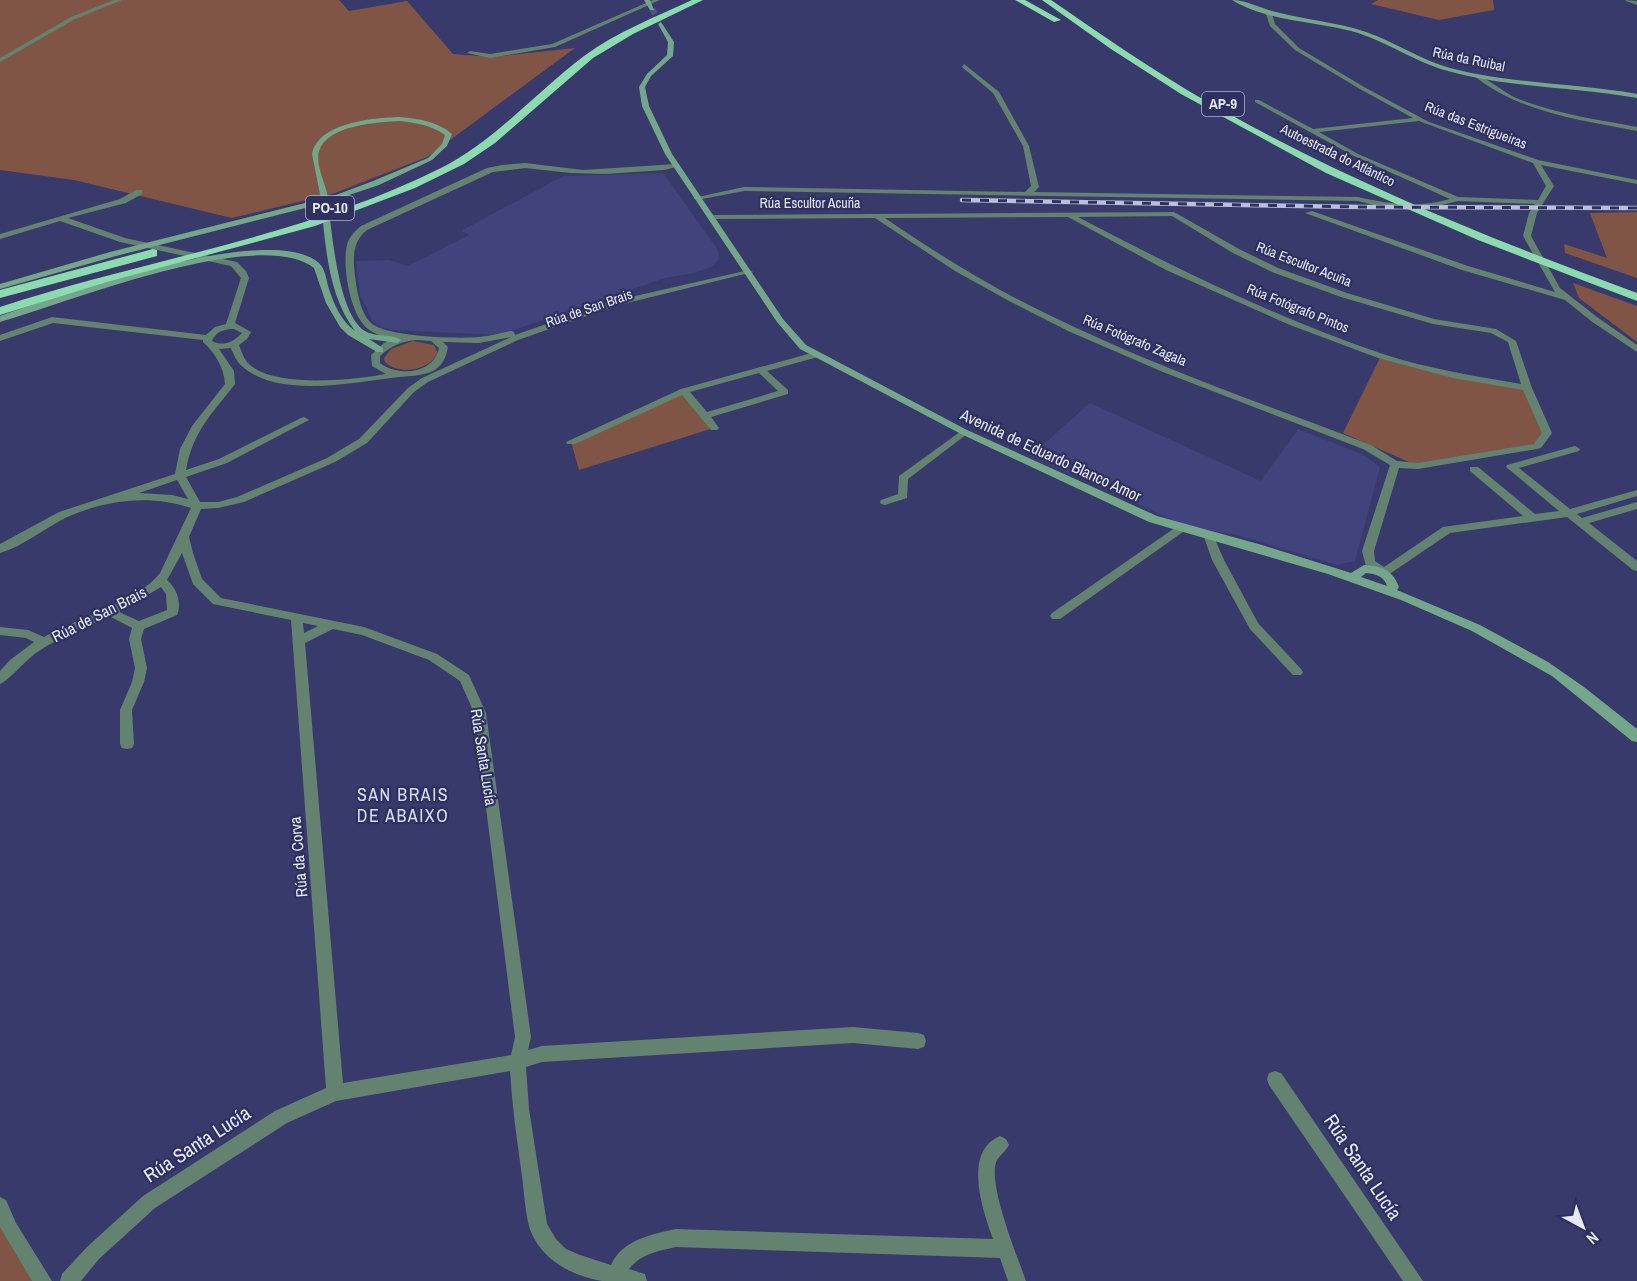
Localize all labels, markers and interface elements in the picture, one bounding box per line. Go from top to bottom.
street label: Rúa da Ruibal [1431,43,1507,75]
road number: AP-9 [1202,92,1244,116]
street label: Rúa das Estrigueiras [1422,97,1530,153]
street label: Autoestrada do Atlántico [1277,119,1398,191]
street label: Rúa Escultor Acuña [760,194,861,212]
road number: PO-10 [306,196,354,220]
street label: Rúa Escultor Acuña [1254,238,1355,291]
street label: Rúa Fotógrafo Pintos [1244,279,1352,337]
street label: Rúa de San Brais [543,285,635,331]
street label: Rúa Fotógrafo Zagala [1080,310,1190,370]
street label: Avenida de Eduardo Blanco Amor [956,403,1146,507]
street label: Rúa de San Brais [48,581,150,647]
street label: Rúa Santa Lucía [465,707,503,808]
district label: SAN BRAIS DE ABAIXO [357,782,449,828]
street label: Rúa da Corva [283,815,312,898]
street label: Rúa Santa Lucía [138,1099,255,1188]
street label: Rúa Santa Lucía [1318,1109,1409,1225]
north arrow [1553,1197,1613,1257]
text: N [1582,1227,1604,1250]

